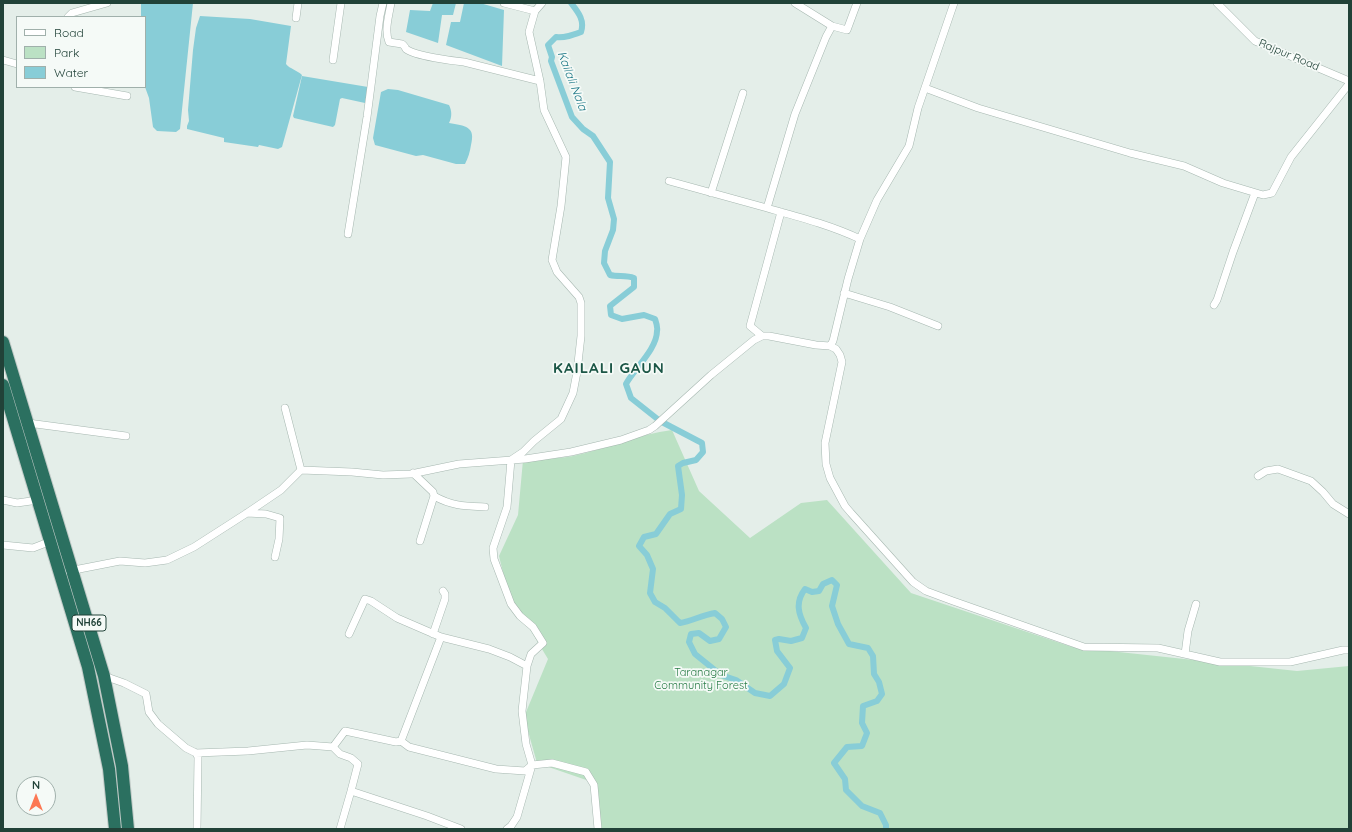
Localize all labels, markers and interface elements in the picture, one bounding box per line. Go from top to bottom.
legend [16,16,146,88]
text: Road [54,25,84,40]
street label: Rajpur Road [1257,36,1321,74]
text: Park [54,45,79,60]
water label: Kailali Nala [554,49,590,113]
text: Water [54,65,88,80]
district label: KAILALI GAUN [553,359,665,377]
road number: NH66 [72,615,106,631]
park label: Taranagar Community Forest [654,666,748,692]
north arrow [16,776,56,816]
text: N [32,778,40,792]

